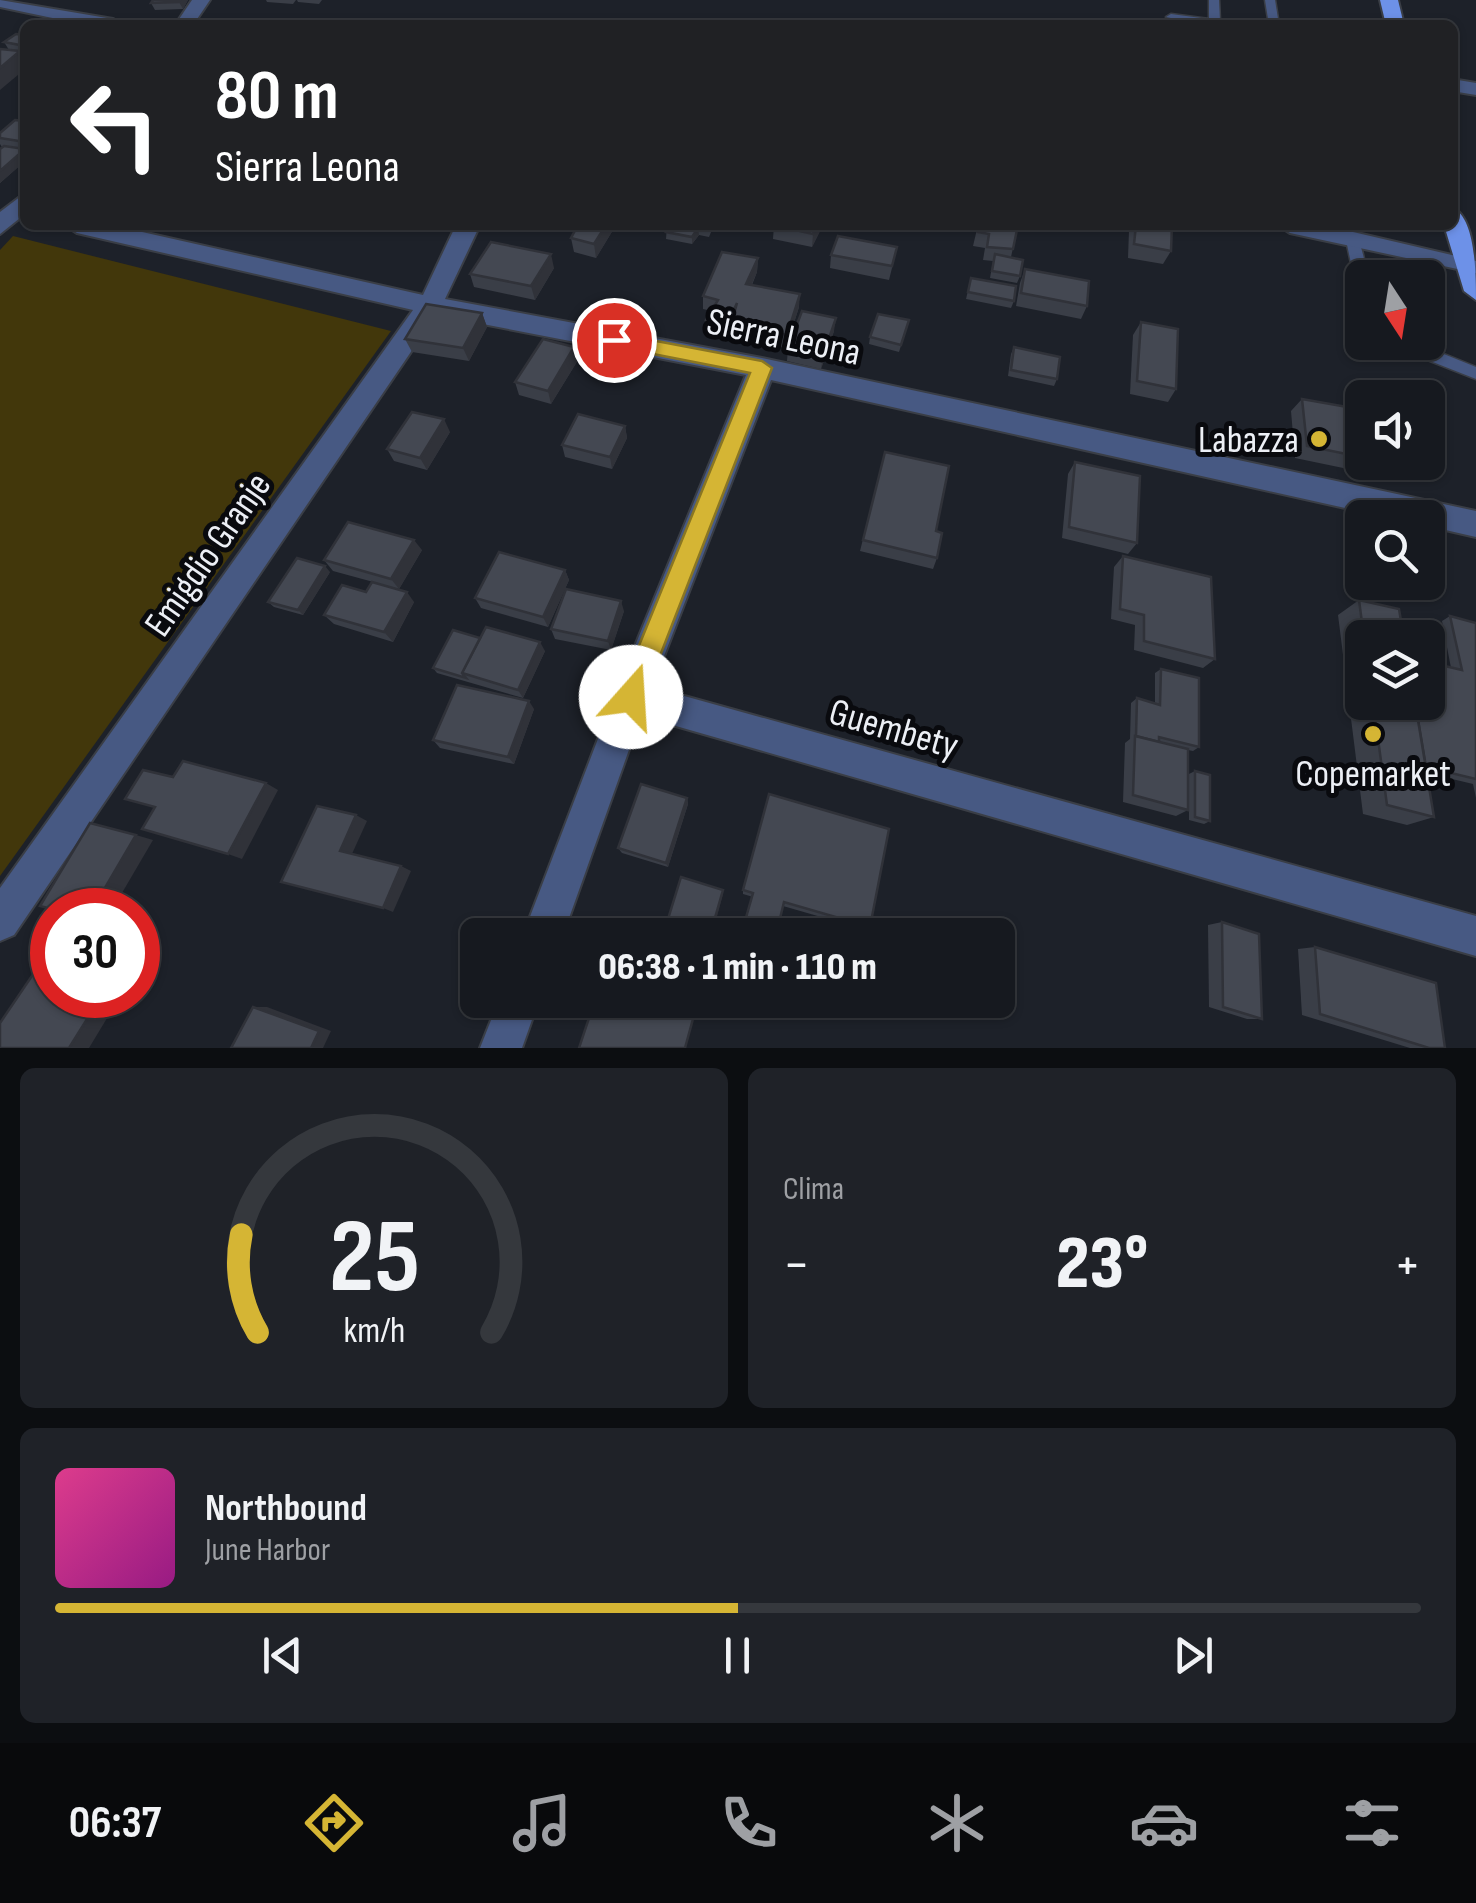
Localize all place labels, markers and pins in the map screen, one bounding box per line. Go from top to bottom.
pin [572,298,657,383]
place label: Labazza [1198,418,1299,463]
marker: Labazza [1308,428,1330,450]
marker: Copemarket [1362,723,1384,745]
place label: Copemarket [1295,752,1451,797]

